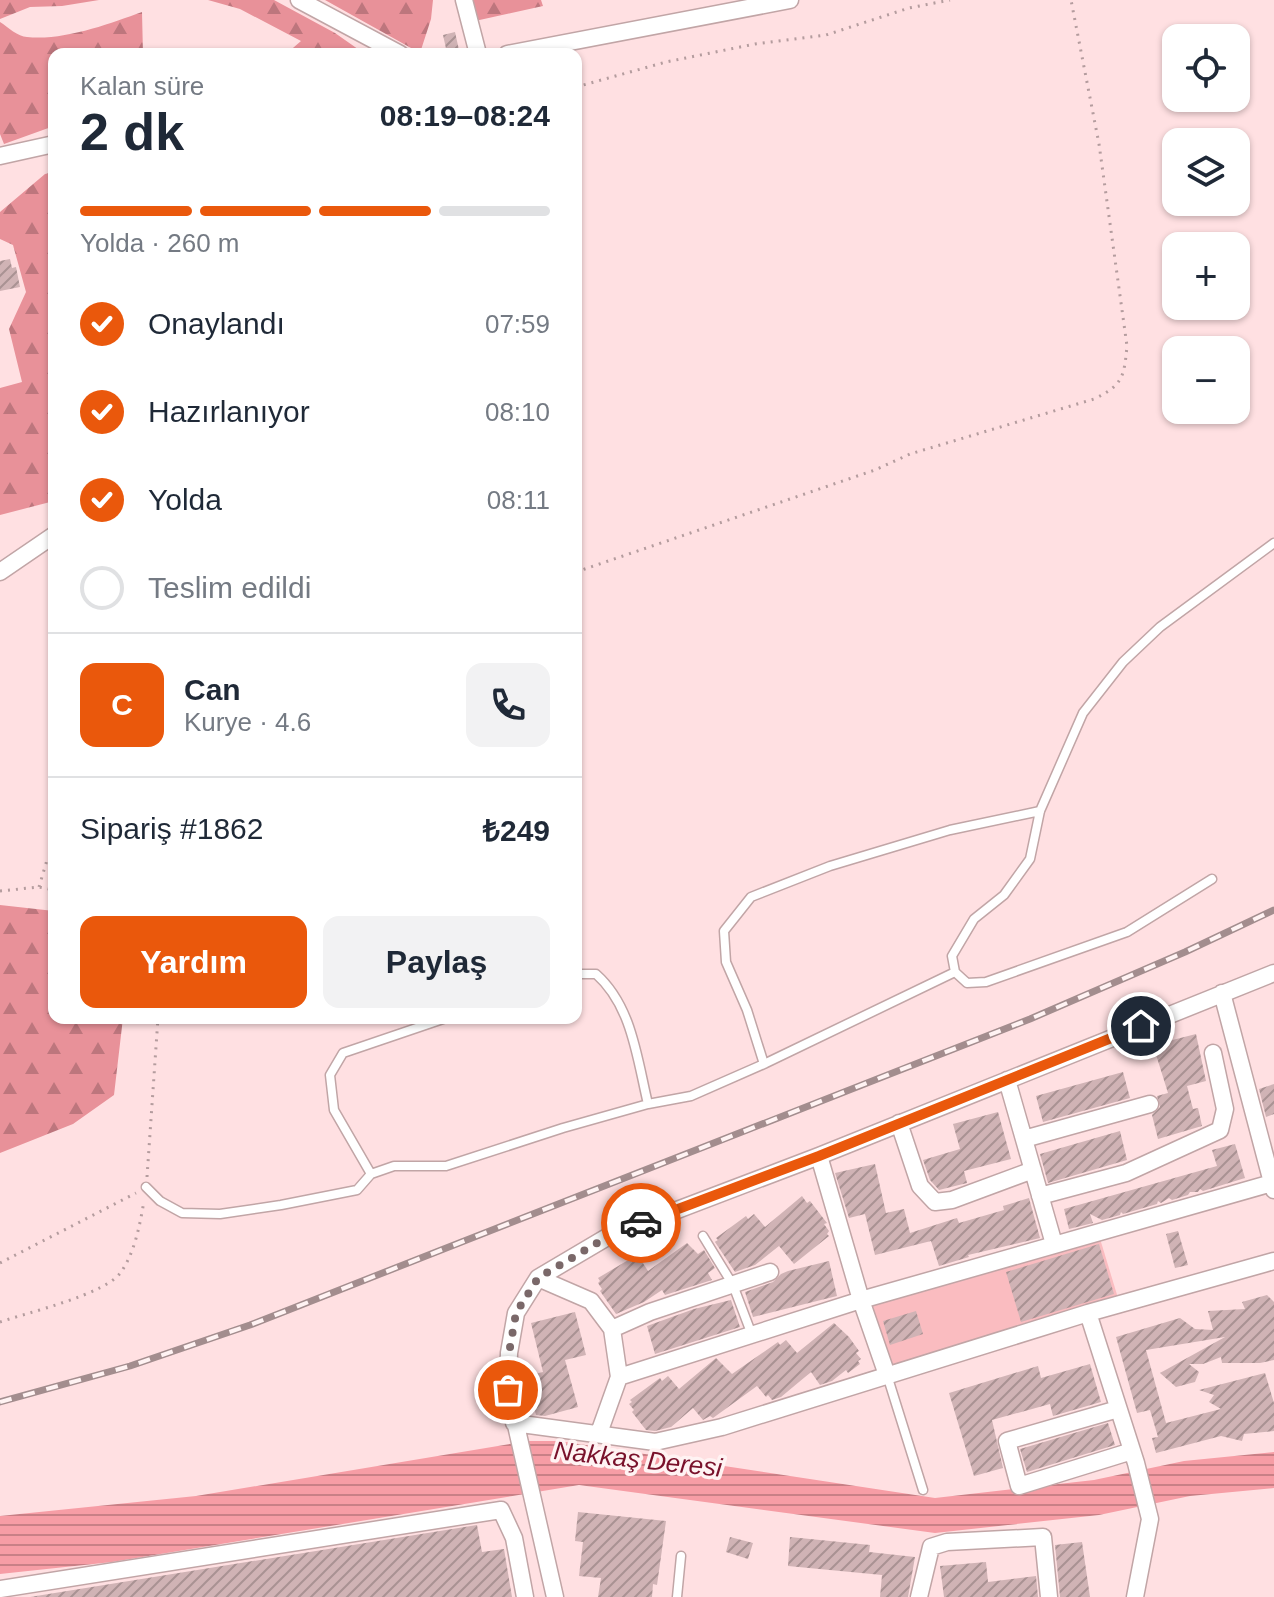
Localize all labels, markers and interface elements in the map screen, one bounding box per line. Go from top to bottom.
map controls [1162,24,1250,424]
button: locate [1162,24,1250,112]
text: Kalan süre [80,71,204,101]
text: 08:19–08:24 [380,99,550,132]
text: 2 dk [80,103,184,161]
button: layers [1162,128,1250,216]
text: Yolda · 260 m [80,228,239,258]
button: + [1162,232,1250,320]
icon: check [80,302,124,346]
text: Onaylandı [148,307,285,340]
text: 07:59 [485,309,550,339]
button: − [1162,336,1250,424]
icon: check [80,390,124,434]
text: Hazırlanıyor [148,395,310,428]
text: 08:10 [485,397,550,427]
icon: check [80,478,124,522]
text: Yolda [148,483,222,516]
text: 08:11 [487,485,550,515]
text: Teslim edildi [148,571,311,604]
button: phone [466,663,550,747]
text: Can [184,673,241,706]
text: C [111,688,133,721]
text: Kurye · 4.6 [184,707,311,737]
text: Sipariş #1862 [80,812,263,845]
text: ₺249 [483,814,550,847]
button: Yardım [80,916,307,1008]
button: Paylaş [323,916,550,1008]
pin [1107,992,1175,1060]
icon: home [1119,1004,1163,1048]
courier [601,1183,681,1263]
icon: car [619,1201,663,1245]
pin [474,1356,542,1424]
icon: bag [486,1368,530,1412]
water label: Nakkaş Deresi [552,1435,725,1483]

